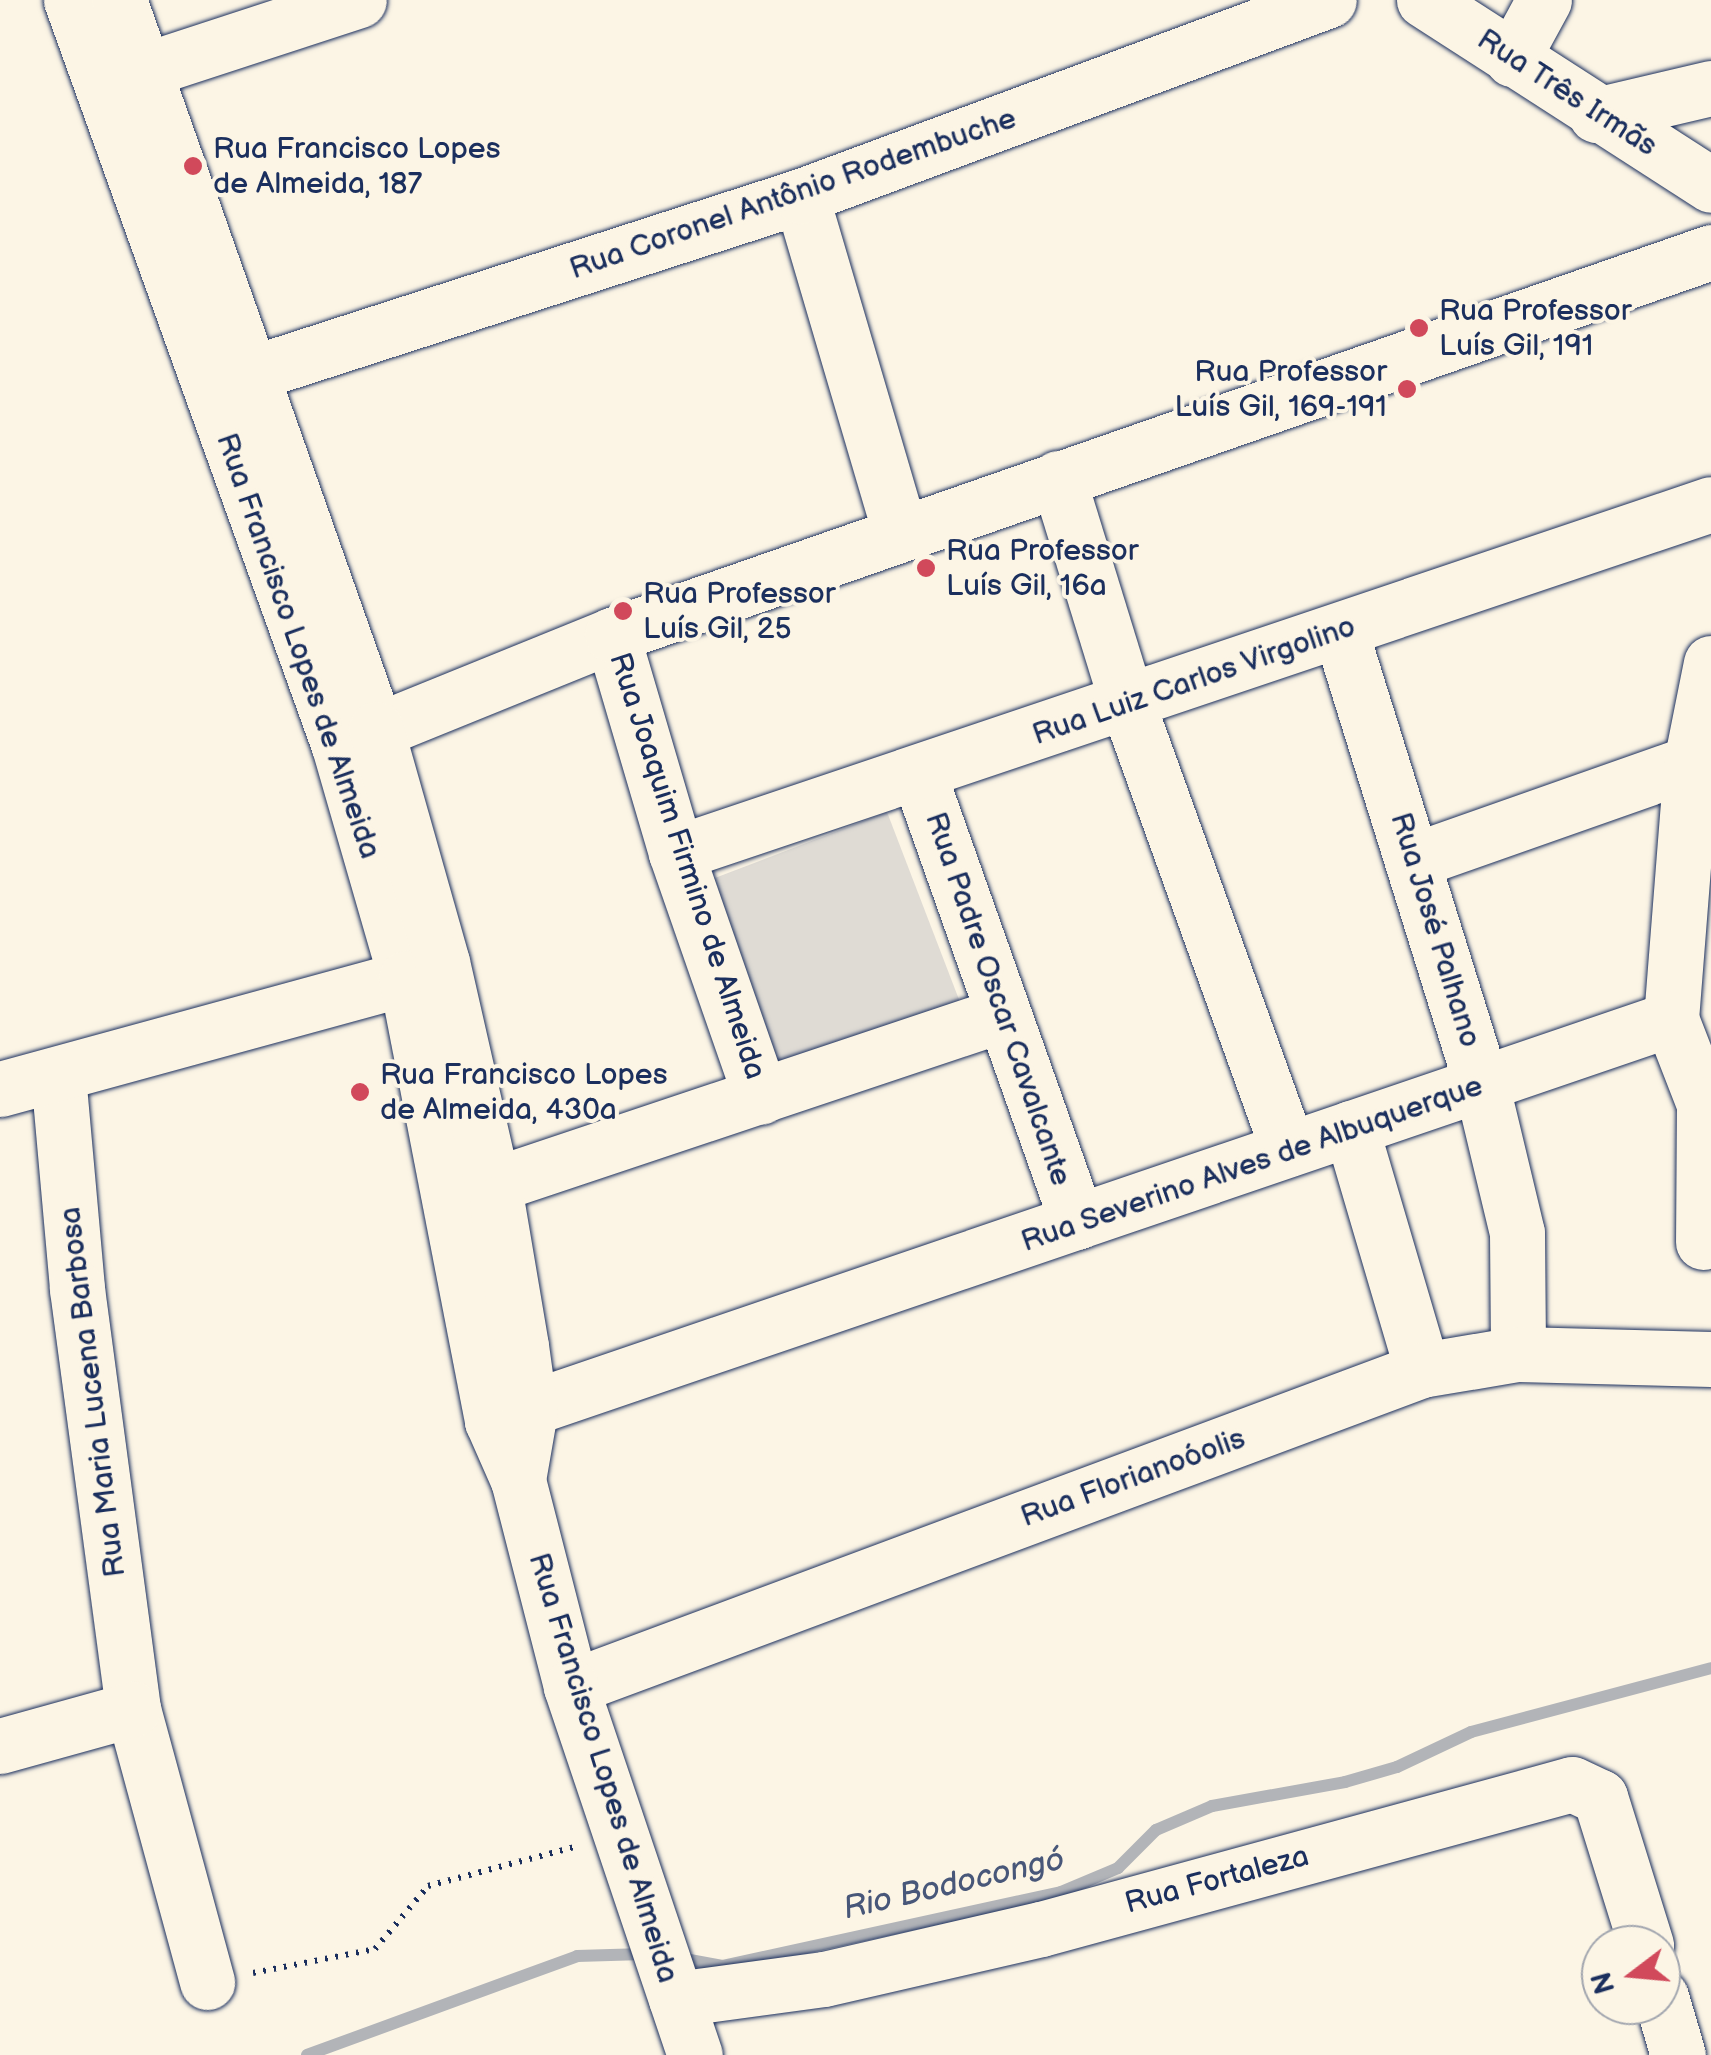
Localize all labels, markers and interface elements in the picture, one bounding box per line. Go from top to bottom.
street label: Rua Três Irmãs [1470,21,1664,165]
street label: Rua Coronel Antônio Rodembuche [565,100,1021,288]
place label: Rua Francisco Lopes de Almeida, 187 [213,131,500,202]
marker: Rua Francisco Lopes de Almeida, 187 [182,155,204,177]
place label: Rua Professor Luís Gil, 191 [1439,293,1632,364]
marker: Rua Professor Luís Gil, 191 [1408,317,1430,339]
place label: Rua Professor Luís Gil, 169-191 [1174,354,1387,424]
marker: Rua Professor Luís Gil, 169-191 [1396,378,1418,400]
street label: Rua Francisco Lopes de Almeida [208,429,388,863]
place label: Rua Professor Luís Gil, 16a [946,533,1139,604]
marker: Rua Professor Luís Gil, 16a [915,557,937,579]
place label: Rua Professor Luís Gil, 25 [643,576,836,646]
marker: Rua Professor Luís Gil, 25 [612,600,634,622]
street label: Rua Luiz Carlos Virgolino [1027,609,1361,753]
street label: Rua Joaquim Firmino de Almeida [601,647,773,1085]
street label: Rua Padre Oscar Cavalcante [917,808,1079,1190]
street label: Rua José Palhano [1382,808,1488,1052]
place label: Rua Francisco Lopes de Almeida, 430a [380,1057,667,1128]
street label: Rua Severino Alves de Albuquerque [1016,1068,1488,1260]
marker: Rua Francisco Lopes de Almeida, 430a [349,1081,371,1103]
street label: Rua Maria Lucena Barbosa [52,1205,134,1579]
street label: Rua Florianoóolis [1016,1421,1250,1535]
street label: Rua Francisco Lopes de Almeida [520,1549,686,1987]
street label: Rua Fortaleza [1121,1838,1313,1922]
water label: Rio Bodocongó [840,1841,1068,1929]
north arrow [1581,1925,1681,2025]
text: N [1585,1968,1622,1998]

